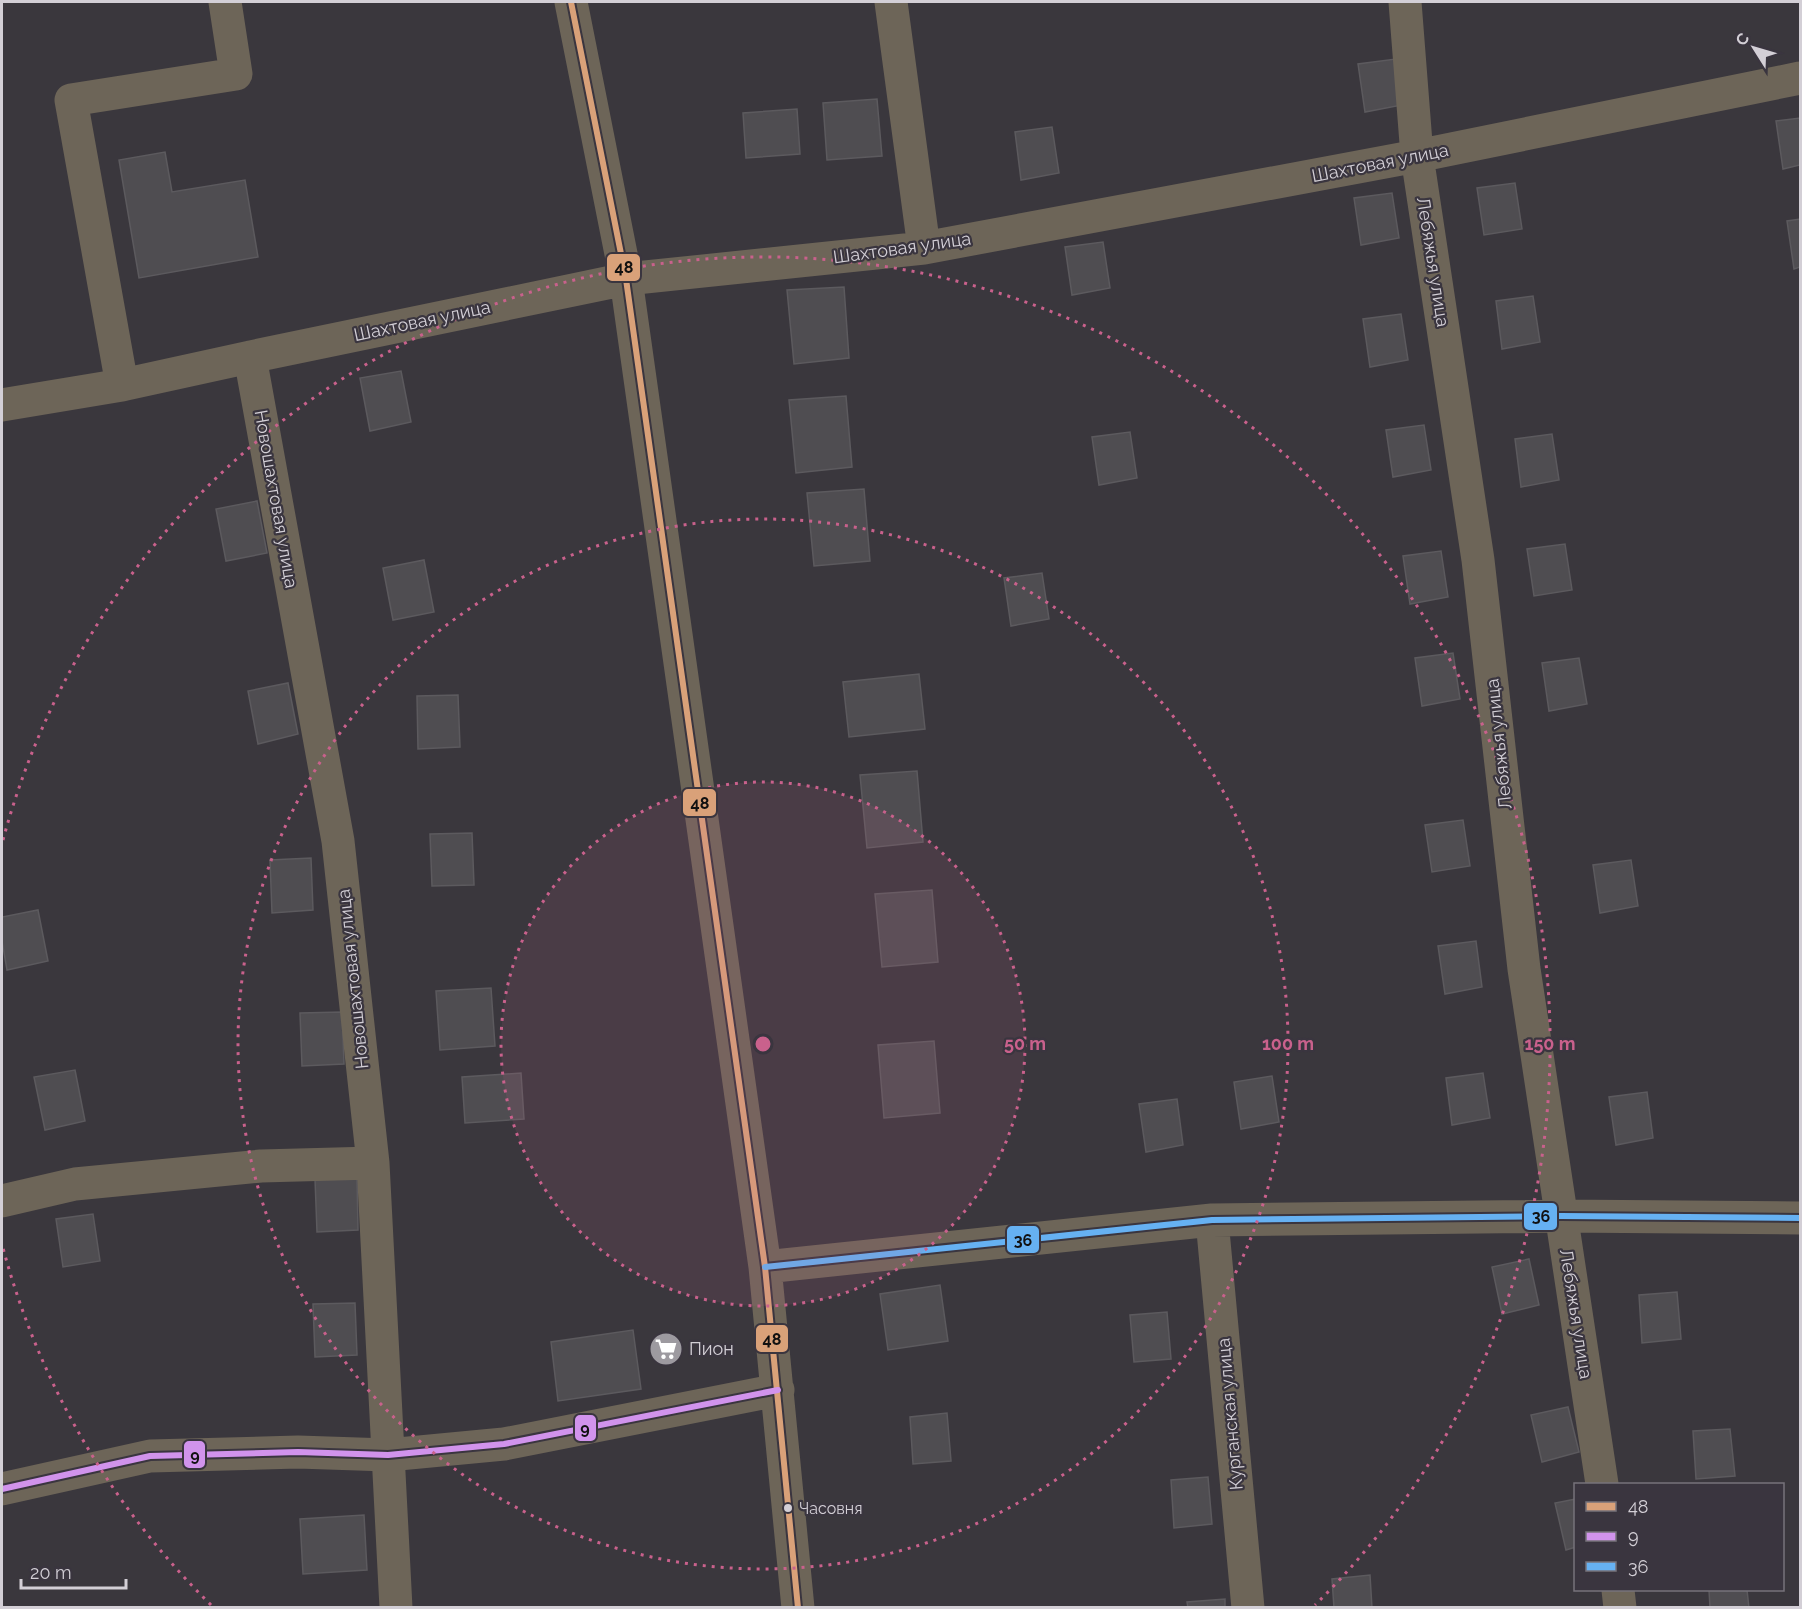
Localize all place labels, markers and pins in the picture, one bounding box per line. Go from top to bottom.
centre of rings [753,1034,773,1054]
supermarket icon: Пион [648,1331,684,1367]
place label: Пион [689,1338,734,1359]
place label: Часовня [799,1499,862,1518]
marker: Часовня [782,1502,794,1514]

